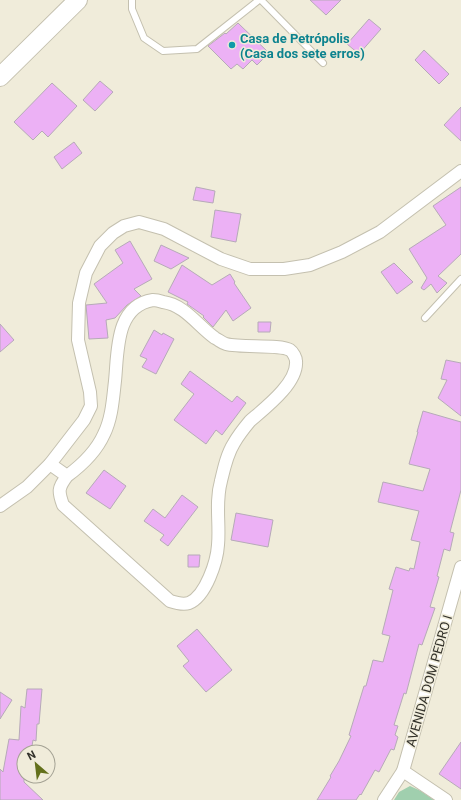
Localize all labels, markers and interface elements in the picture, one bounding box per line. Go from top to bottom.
place label: Casa de Petrópolis (Casa dos sete erros) [240,31,365,61]
marker: Casa de Petrópolis (Casa dos sete erros) [227,40,237,50]
street label: AVENIDA DOM PEDRO I [403,613,455,749]
north arrow [16,744,56,784]
text: N [25,748,38,763]

